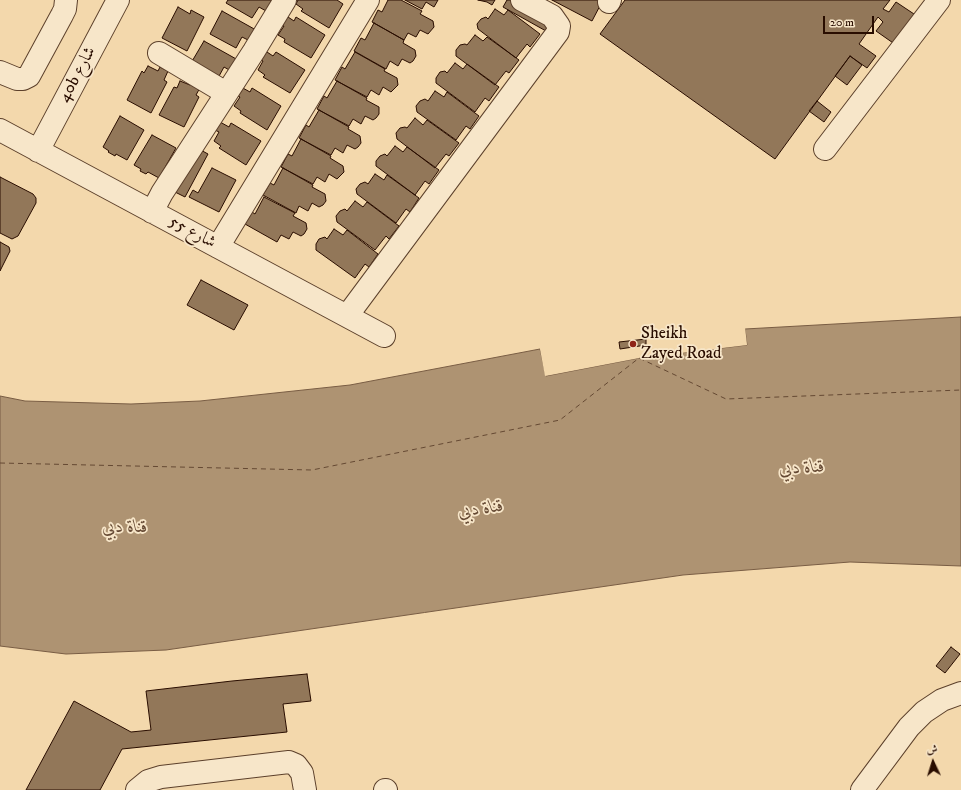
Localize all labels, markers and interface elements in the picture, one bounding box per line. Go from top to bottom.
scale bar [825,8,876,34]
text: 20 m [830,15,854,30]
street label: 40b شارع [55,44,101,106]
street label: شارع 55 [165,212,219,254]
place label: Sheikh Zayed Road [641,324,721,364]
marker: Sheikh Zayed Road [628,339,638,349]
water label: قناة دبي [779,457,825,481]
water label: قناة دبي [457,496,505,524]
water label: قناة دبي [102,517,148,539]
north arrow [913,742,953,782]
text: ش [926,743,938,757]

